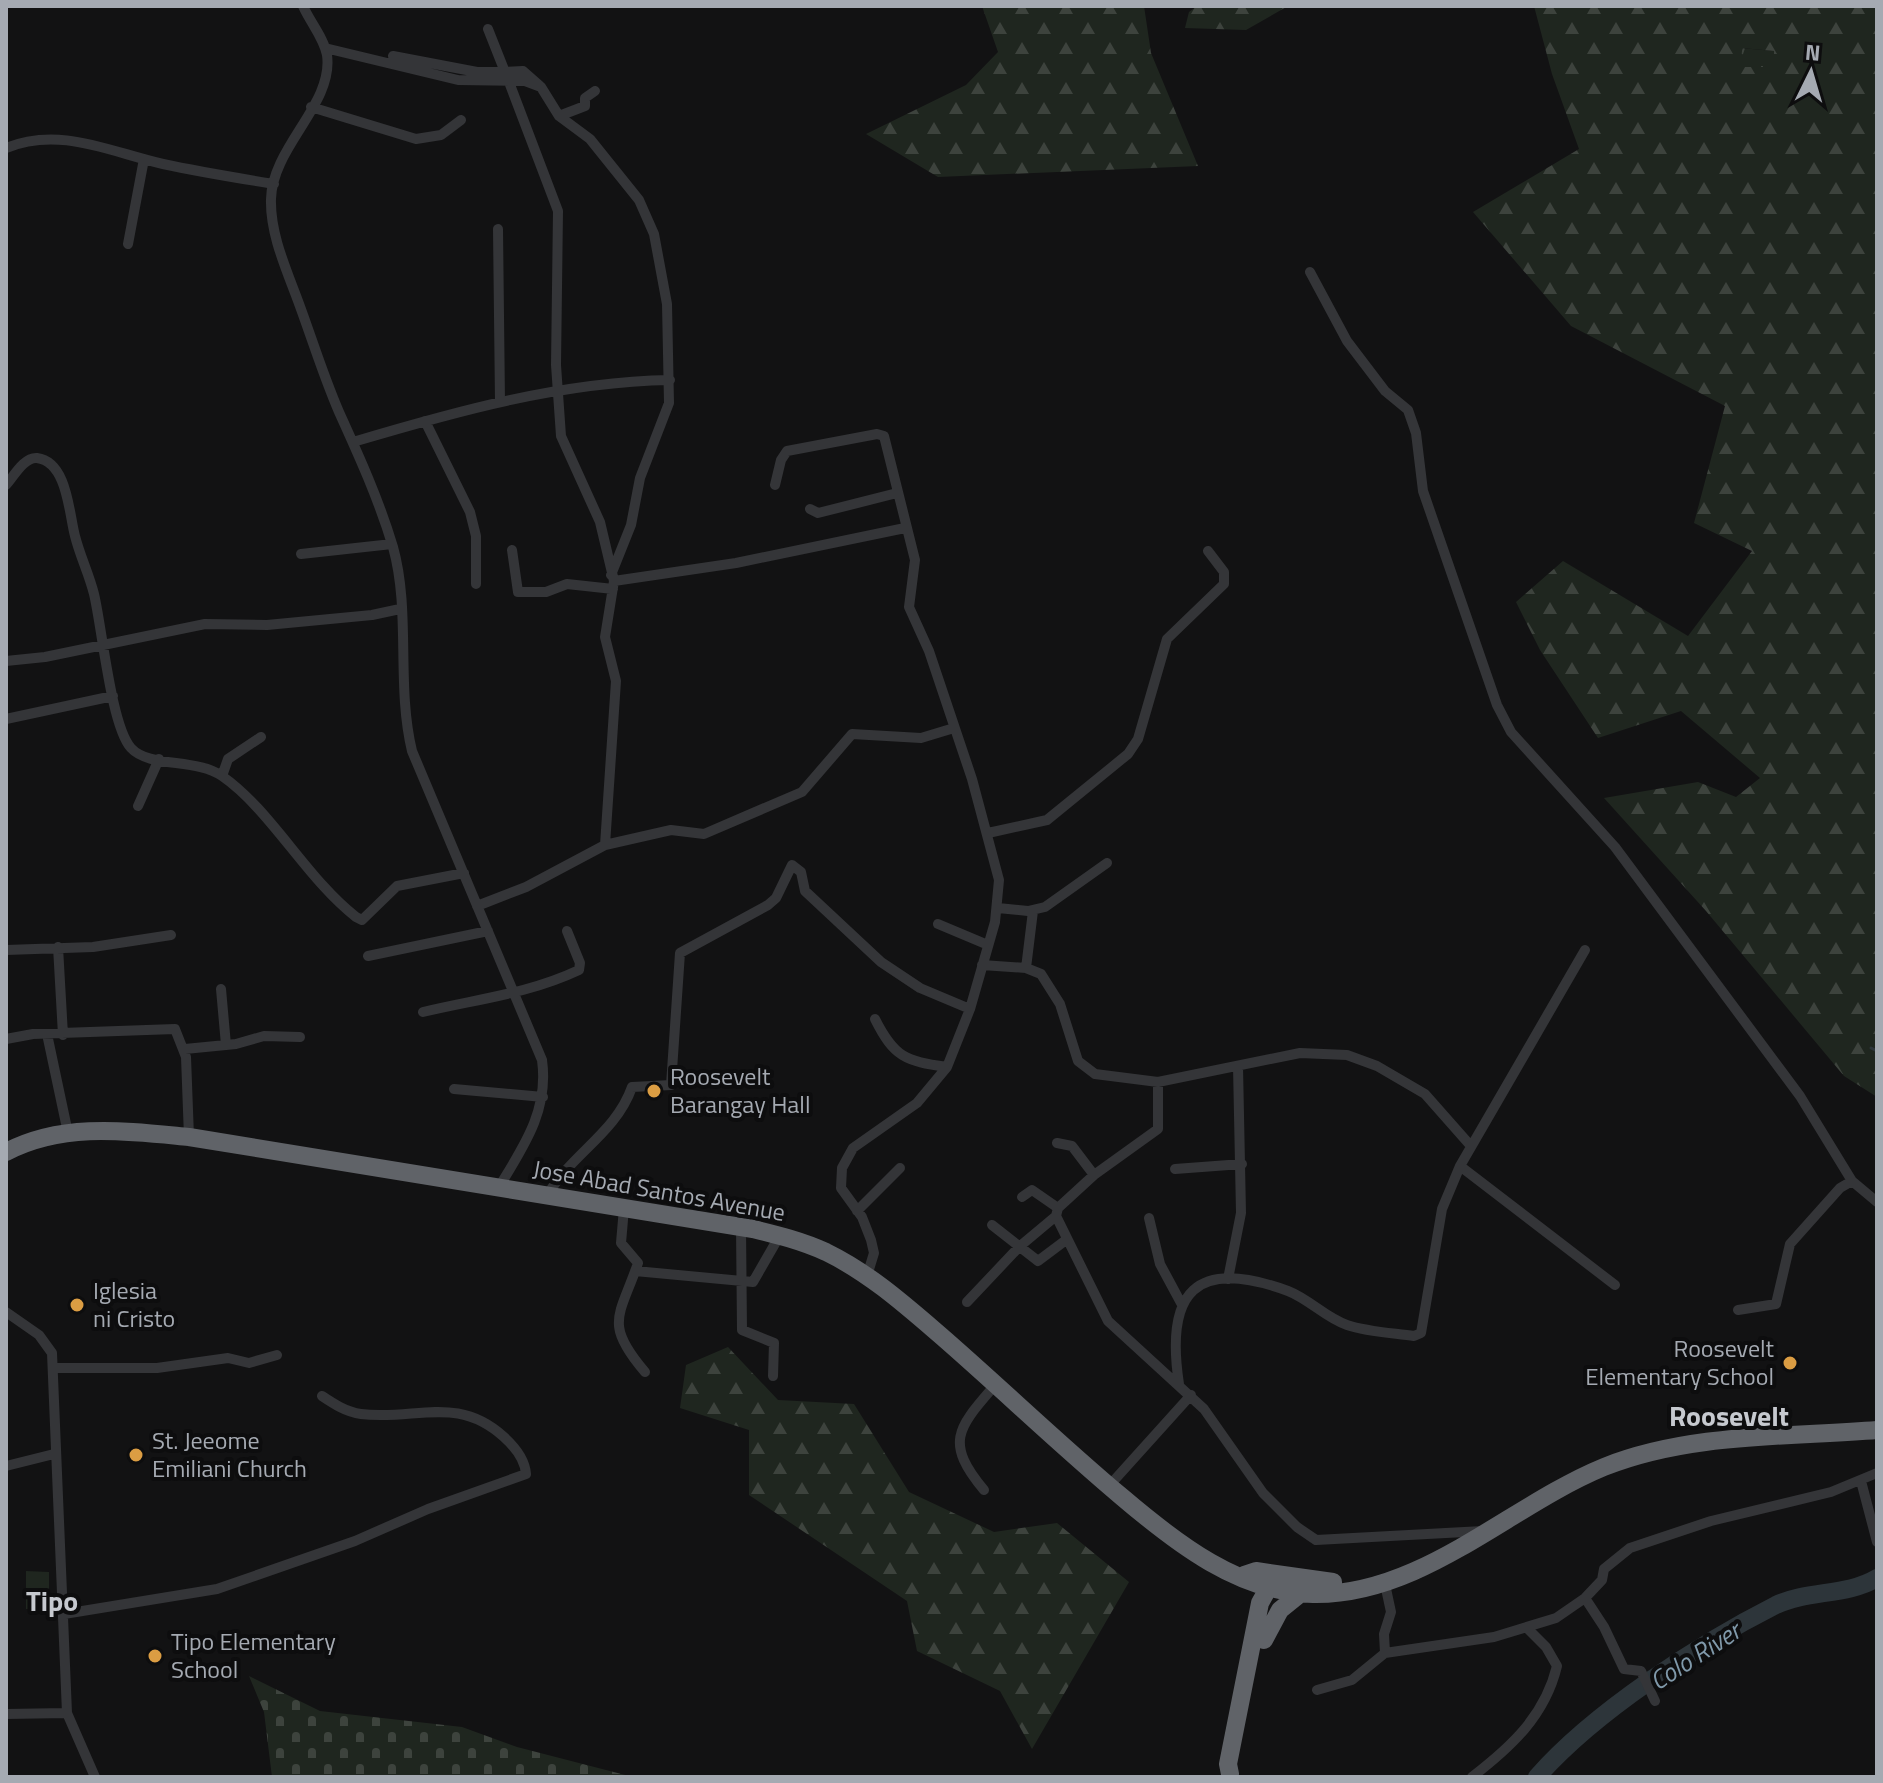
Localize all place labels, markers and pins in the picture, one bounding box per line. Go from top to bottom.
place label: Roosevelt Barangay Hall [670,1058,810,1122]
marker: Roosevelt Barangay Hall [645,1082,663,1100]
place label: Iglesia ni Cristo [93,1272,175,1336]
marker: Iglesia ni Cristo [68,1296,86,1314]
place label: Roosevelt Elementary School [1585,1330,1775,1394]
marker: Roosevelt Elementary School [1781,1354,1799,1372]
place label: St. Jeeome Emiliani Church [152,1422,307,1486]
marker: St. Jeeome Emiliani Church [127,1446,145,1464]
place label: Tipo Elementary School [171,1623,336,1687]
marker: Tipo Elementary School [146,1647,164,1665]

